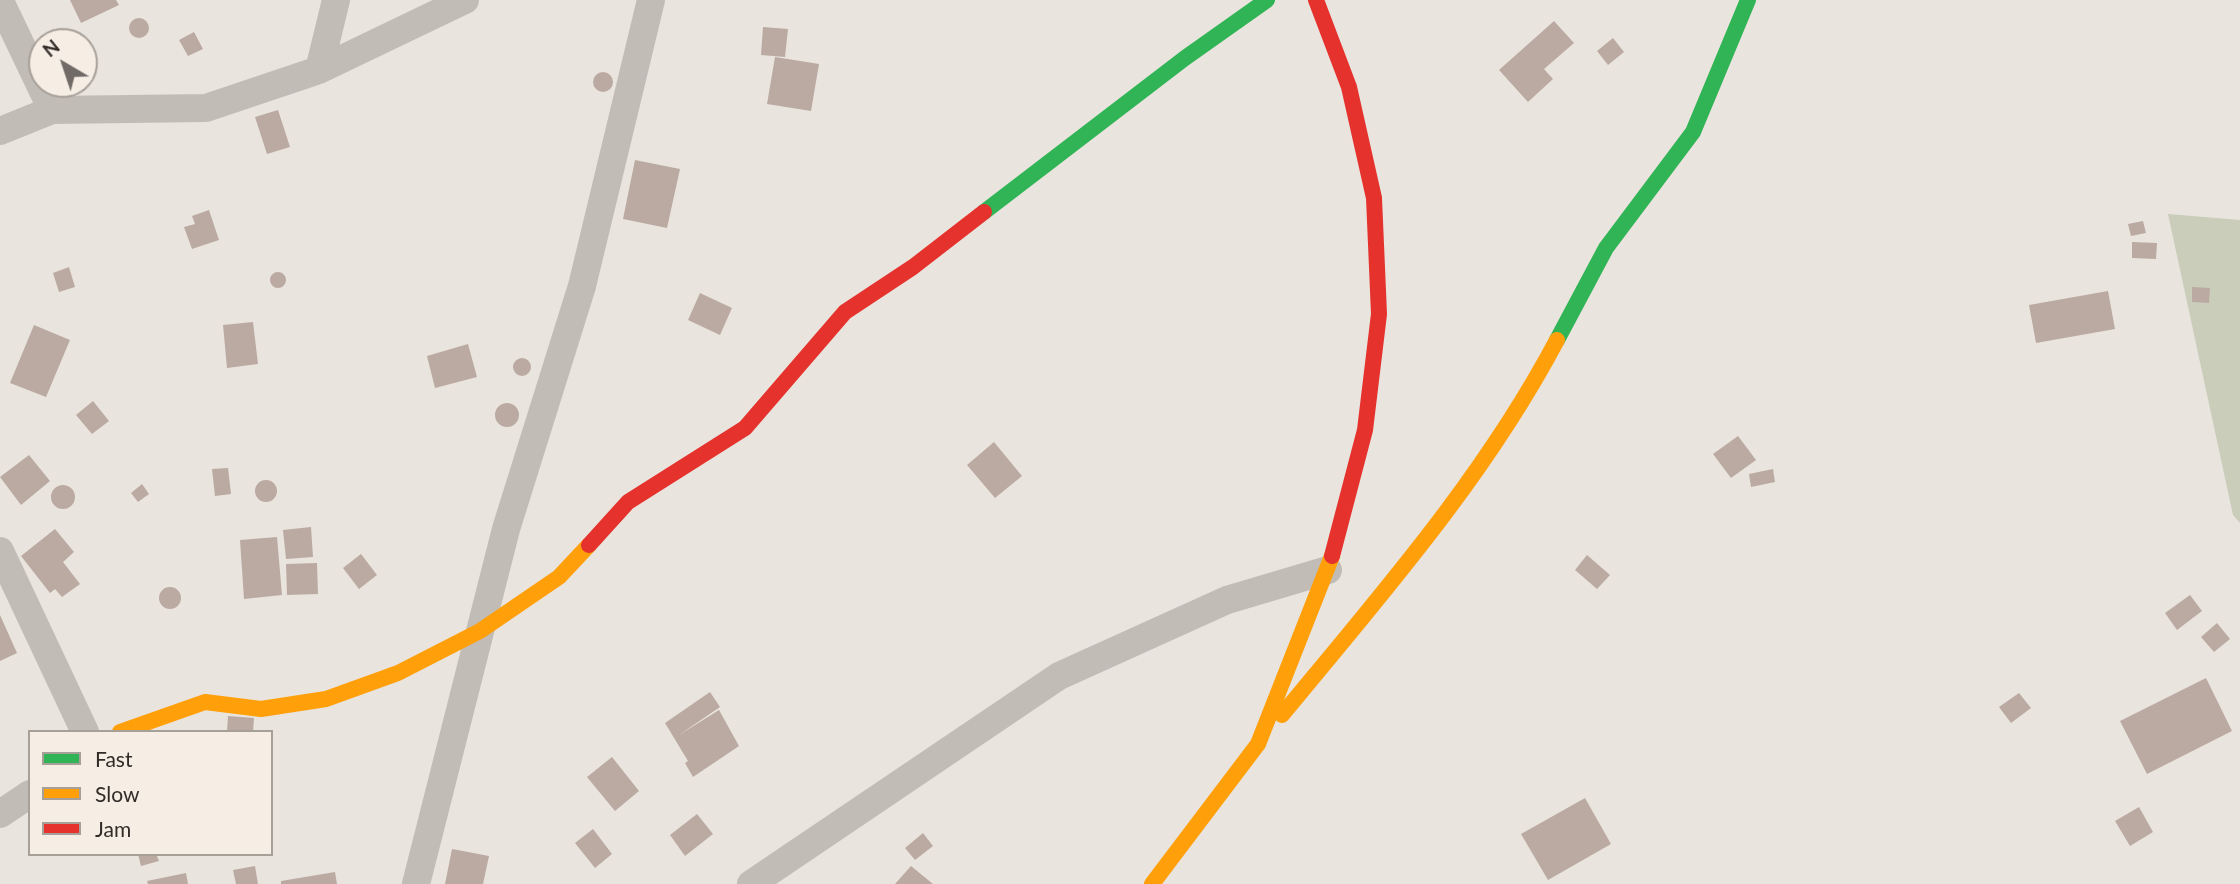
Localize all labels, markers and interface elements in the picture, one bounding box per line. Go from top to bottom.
north arrow [28,28,98,98]
text: N [38,34,64,61]
legend [28,730,273,856]
text: Fast [95,746,132,771]
text: Slow [95,781,139,806]
text: Jam [95,816,131,841]

